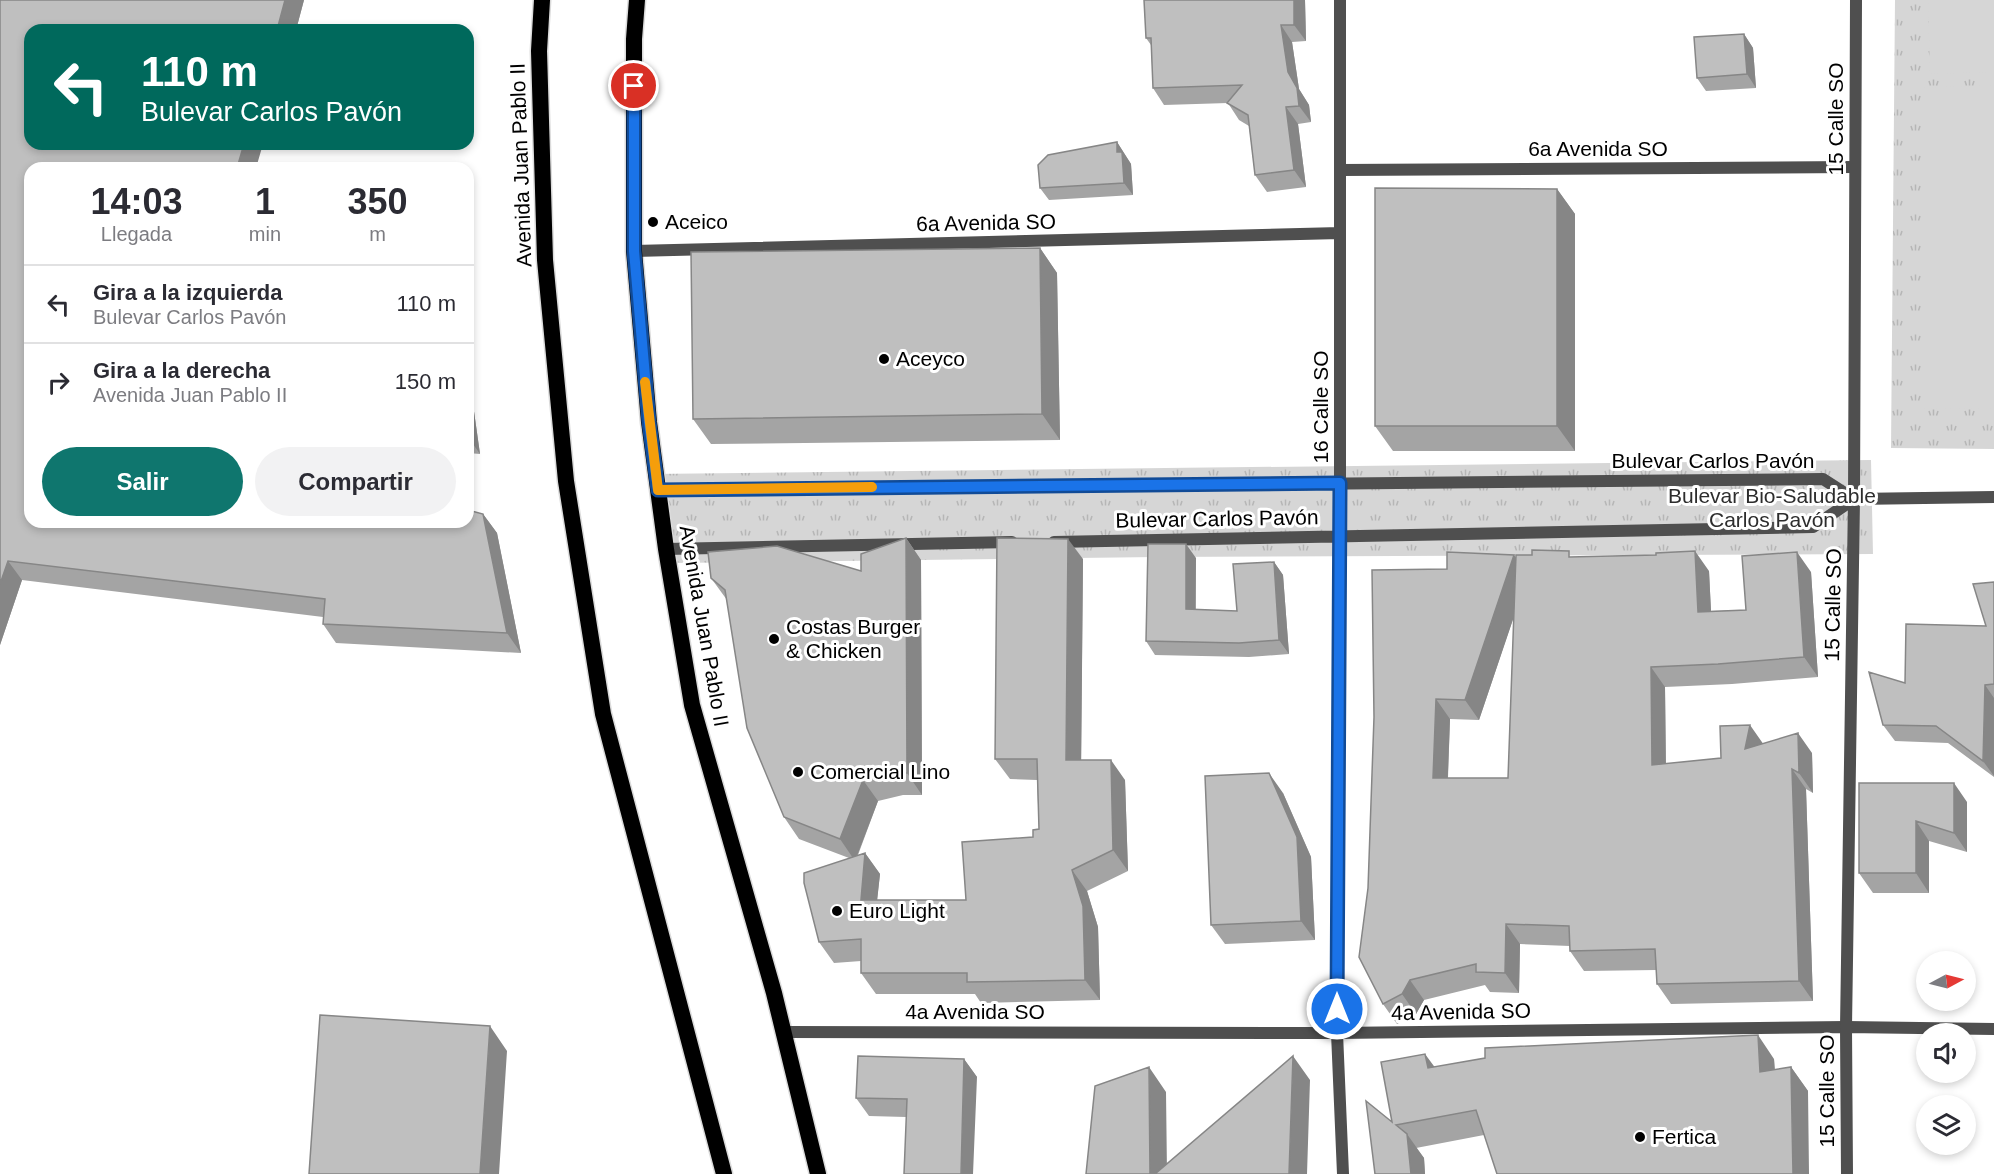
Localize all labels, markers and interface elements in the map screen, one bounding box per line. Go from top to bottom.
icon: left [42,48,120,126]
text: 110 m [141,48,258,95]
pin [608,60,659,111]
street label: 15 Calle SO [1824,62,1847,176]
street label: Avenida Juan Pablo II [505,63,536,267]
icon: arrive [617,69,650,102]
text: Bulevar Carlos Pavón [141,97,402,127]
street label: 6a Avenida SO [1528,137,1668,160]
text: 14:03 [90,181,182,222]
text: 1 [255,181,275,222]
text: 350 [347,181,408,222]
place label: Aceico [665,210,728,233]
street label: 6a Avenida SO [916,210,1056,235]
marker: Aceico [646,215,660,229]
text: Llegada [101,223,172,245]
text: min [249,223,281,245]
text: m [369,223,386,245]
text: Gira a la izquierda [93,280,283,305]
icon: left [42,288,75,321]
text: 110 m [396,291,456,316]
text: Bulevar Carlos Pavón [93,306,286,328]
place label: Aceyco [896,347,965,370]
street label: 16 Calle SO [1309,350,1332,464]
marker: Aceyco [877,352,891,366]
text: Gira a la derecha [93,358,270,383]
icon: right [42,366,75,399]
text: 150 m [395,369,456,394]
text: Avenida Juan Pablo II [93,384,287,406]
button: Salir [42,447,243,516]
button: Compartir [255,447,456,516]
street label: Bulevar Carlos Pavón [1611,449,1815,472]
park label: Bulevar Bio-Saludable Carlos Pavón [1668,484,1876,531]
street label: Bulevar Carlos Pavón [1115,505,1319,532]
street label: Avenida Juan Pablo II [675,523,734,728]
street label: 15 Calle SO [1820,548,1845,662]
place label: Costas Burger & Chicken [786,615,920,662]
marker: Costas Burger & Chicken [767,632,781,646]
place label: Comercial Lino [810,760,950,783]
marker: Comercial Lino [791,765,805,779]
place label: Euro Light [849,899,945,922]
marker: Euro Light [830,904,844,918]
north arrow [1916,951,1976,1011]
map controls [1916,951,1976,1155]
position arrow [1305,977,1369,1041]
street label: 4a Avenida SO [1391,999,1531,1024]
street label: 4a Avenida SO [905,1000,1045,1023]
button: sound [1916,1023,1976,1083]
street label: 15 Calle SO [1815,1034,1838,1148]
button: layers [1916,1095,1976,1155]
place label: Fertica [1652,1125,1717,1148]
marker: Fertica [1633,1130,1647,1144]

